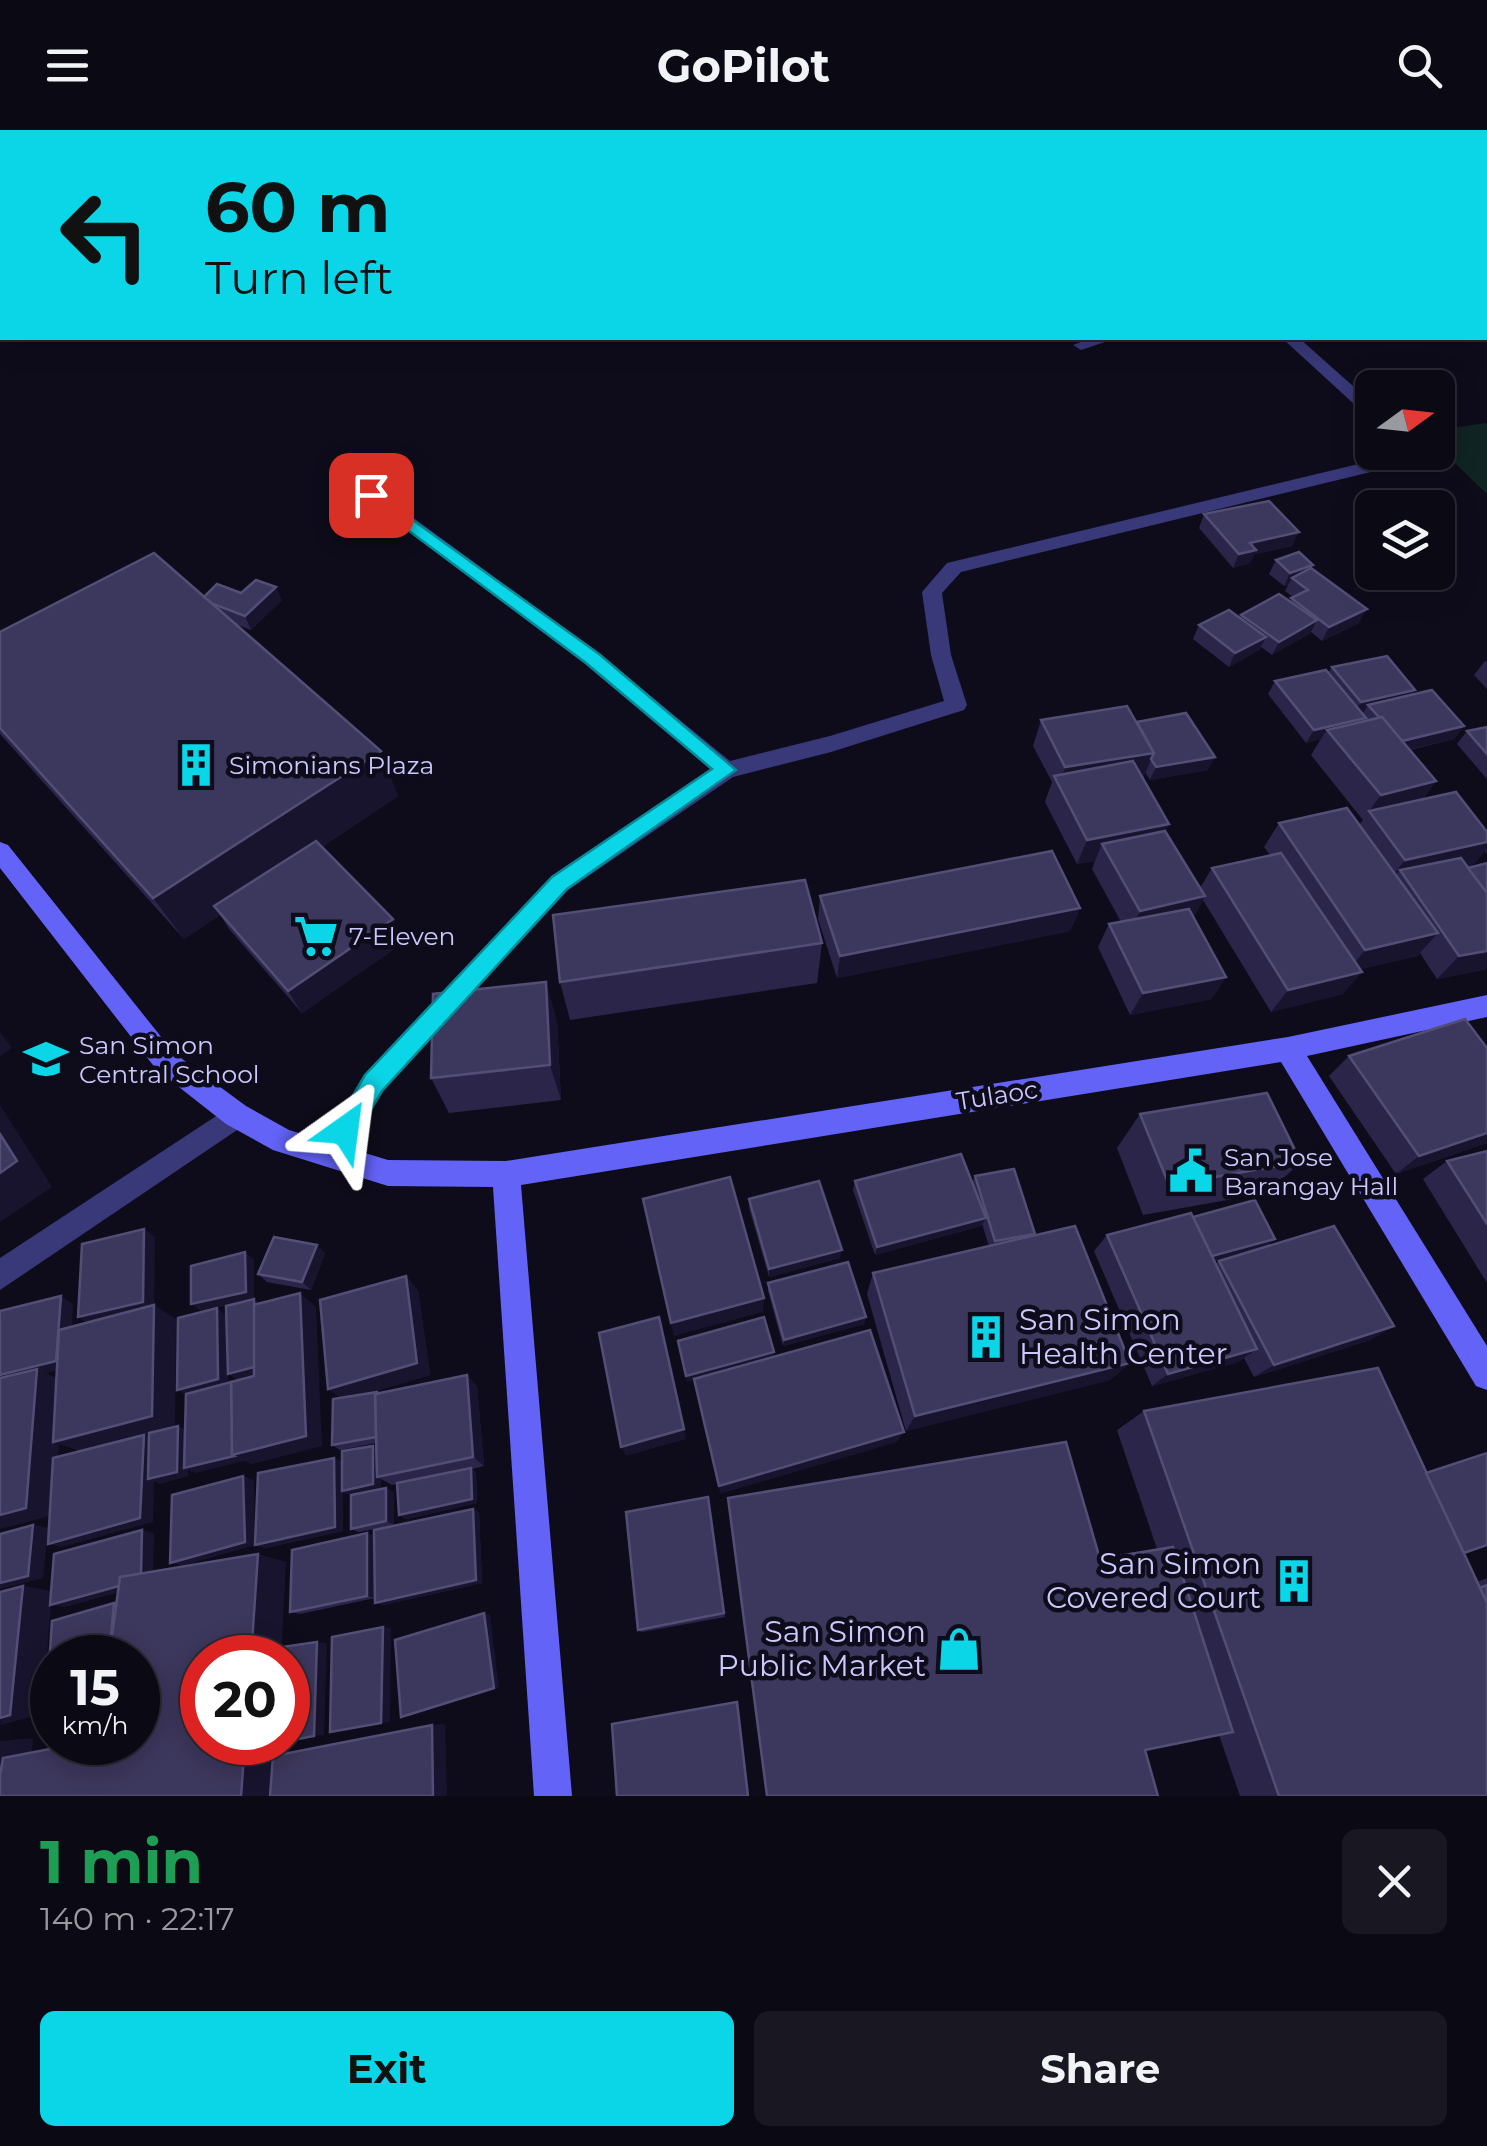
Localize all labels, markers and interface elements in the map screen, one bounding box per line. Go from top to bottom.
icon: menu [40,38,95,93]
text: GoPilot [657,38,830,93]
icon: search [1392,38,1447,93]
text: 60 m [205,164,390,250]
icon: left [40,170,170,300]
text: Turn left [205,250,393,305]
north arrow [1355,370,1455,470]
map controls [1355,370,1455,590]
pin [329,453,414,538]
icon: arrive [344,468,399,523]
button: layers [1355,490,1455,590]
building icon: Simonians Plaza [172,741,220,789]
place label: Simonians Plaza [229,750,434,780]
supermarket icon: 7-Eleven [292,912,340,960]
place label: 7-Eleven [349,921,456,951]
place label: San Simon Central School [79,1030,260,1089]
school or university icon: San Simon Central School [22,1035,70,1083]
street label: Tulaoc [954,1074,1040,1116]
position arrow [293,1078,397,1182]
place label: San Jose Barangay Hall [1224,1142,1398,1201]
public building icon: San Jose Barangay Hall [1167,1147,1215,1195]
place label: San Simon Health Center [1019,1301,1228,1372]
building icon: San Simon Health Center [962,1313,1010,1361]
place label: San Simon Covered Court [1046,1545,1261,1616]
building icon: San Simon Covered Court [1270,1557,1318,1605]
place label: San Simon Public Market [717,1613,926,1684]
shop icon: San Simon Public Market [935,1625,983,1673]
speed limit sign: 20 [180,1635,310,1765]
text: 15 [70,1657,120,1718]
text: km/h [62,1710,128,1740]
text: 1 min [40,1825,203,1898]
button: close [1342,1829,1447,1934]
text: 140 m · 22:17 [40,1899,235,1938]
button: Exit [40,2011,734,2126]
button: Share [754,2011,1447,2126]

